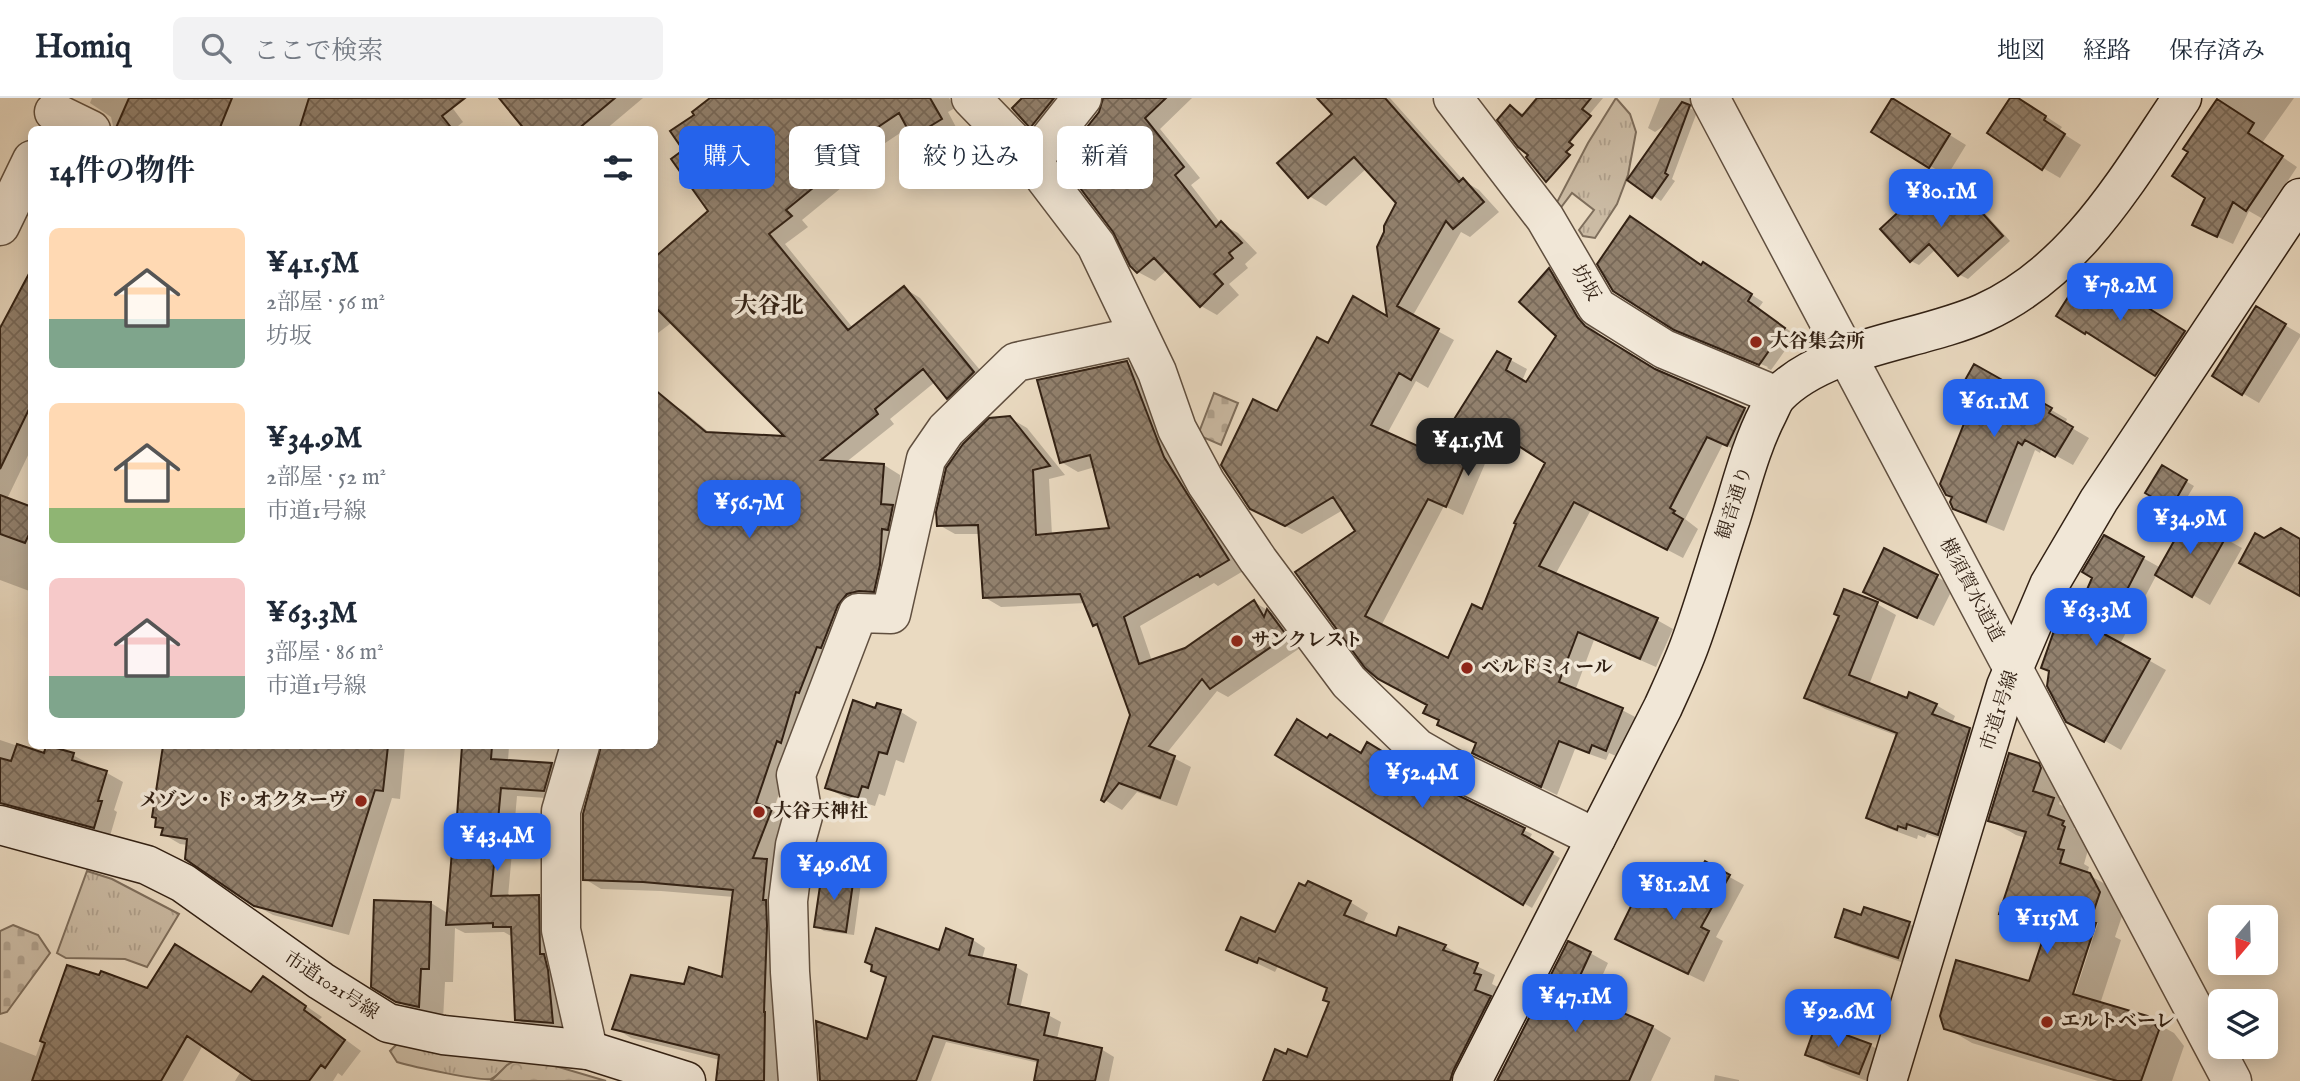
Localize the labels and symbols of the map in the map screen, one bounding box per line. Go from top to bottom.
pin: ¥80.1M [1884,170,1998,229]
street label: 坊坂 [1565,261,1605,305]
pin: ¥78.2M [2063,264,2177,323]
district label: 大谷北 [735,292,804,321]
place label: 大谷集会所 [1770,330,1865,354]
marker: 大谷集会所 [1748,334,1764,350]
pin: ¥61.1M [1937,380,2051,439]
pin: ¥41.5M [1411,418,1525,478]
street label: 観音通り [1712,463,1758,543]
pin: ¥56.7M [692,480,806,540]
pin: ¥34.9M [2133,496,2247,556]
street label: 横須賀水道道 [1934,534,2008,646]
pin: ¥63.3M [2039,588,2153,648]
place label: サンクレスト [1251,629,1363,653]
marker: サンクレスト [1229,633,1245,649]
place label: ベルドミィール [1481,656,1613,680]
marker: ベルドミィール [1459,660,1475,676]
street label: 市道1号線 [1976,668,2024,754]
pin: ¥52.4M [1365,750,1479,810]
place label: メゾン・ド・オクターヴ [139,789,347,813]
marker: メゾン・ド・オクターヴ [353,793,369,809]
place label: 大谷天神社 [773,800,868,824]
marker: 大谷天神社 [751,804,767,820]
pin: ¥43.4M [440,814,554,873]
pin: ¥49.6M [777,842,891,902]
pin: ¥81.2M [1617,862,1731,922]
pin: ¥115M [1998,896,2096,956]
north arrow [2208,905,2278,975]
street label: 市道1021号線 [279,946,383,1026]
pin: ¥47.1M [1518,974,1632,1034]
pin: ¥92.6M [1781,990,1895,1049]
place label: エルトベーレ [2061,1010,2175,1034]
marker: エルトベーレ [2039,1014,2055,1030]

